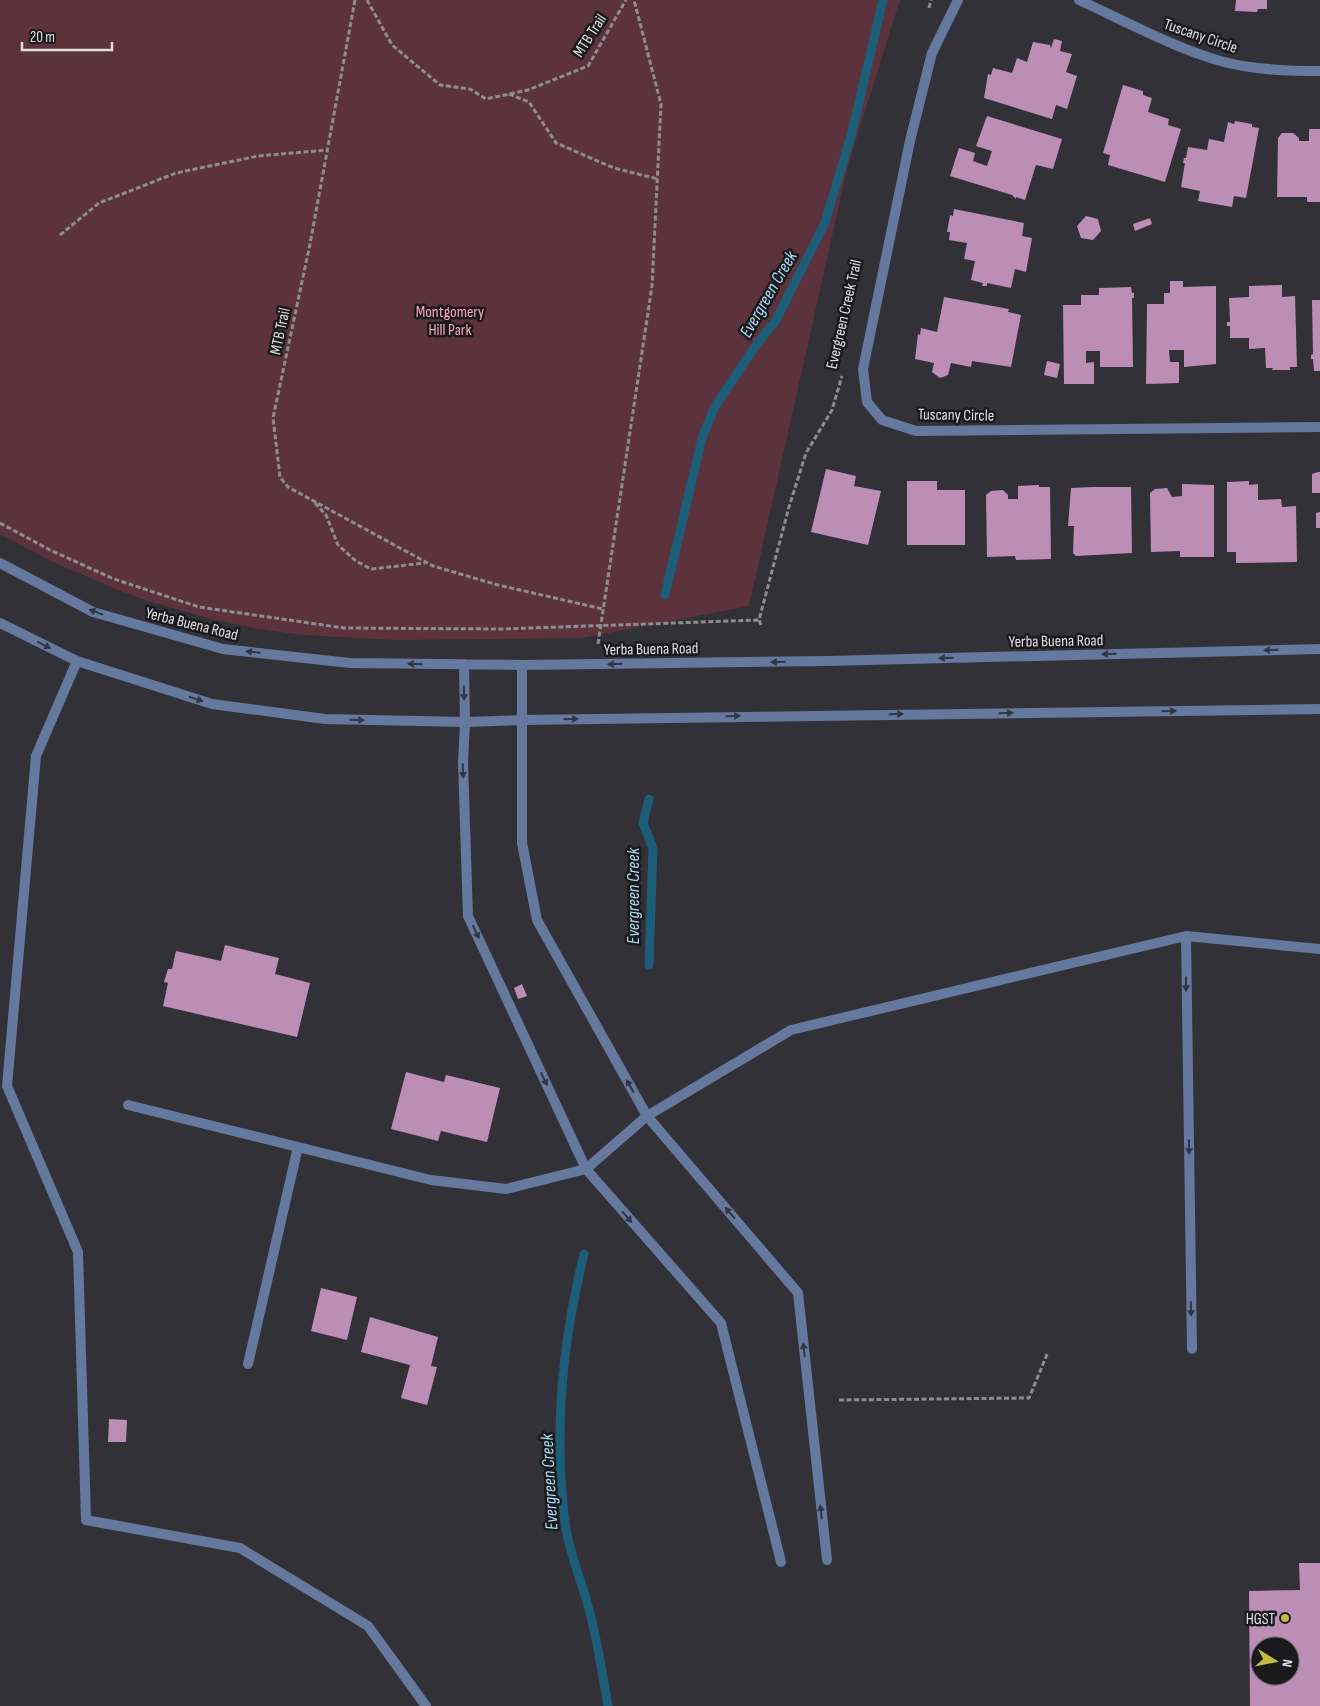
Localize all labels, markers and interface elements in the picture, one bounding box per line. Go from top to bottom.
street label: MTB Trail [569,11,611,61]
street label: Tuscany Circle [1161,15,1240,58]
scale bar [22,20,112,52]
text: 20 m [30,28,55,47]
water label: Evergreen Creek [735,246,802,341]
street label: Evergreen Creek Trail [823,258,866,371]
park label: Montgomery Hill Park [416,303,484,340]
street label: MTB Trail [266,306,295,356]
street label: Tuscany Circle [918,405,994,426]
street label: Yerba Buena Road [143,604,240,645]
one-way arrow [88,608,103,616]
street label: Yerba Buena Road [1009,631,1104,652]
street label: Yerba Buena Road [604,639,699,660]
one-way arrow [36,640,51,649]
one-way arrow [1263,646,1279,654]
one-way arrow [245,648,261,656]
one-way arrow [1101,650,1117,658]
one-way arrow [938,654,954,662]
one-way arrow [770,658,786,666]
one-way arrow [407,660,423,668]
one-way arrow [607,660,623,668]
one-way arrow [460,686,468,702]
one-way arrow [189,696,204,703]
one-way arrow [1161,706,1177,714]
one-way arrow [999,708,1015,716]
one-way arrow [888,710,904,718]
one-way arrow [725,712,741,720]
one-way arrow [563,715,579,723]
one-way arrow [349,716,365,724]
one-way arrow [459,763,467,779]
water label: Evergreen Creek [623,847,644,944]
one-way arrow [472,925,480,939]
one-way arrow [1182,977,1190,993]
one-way arrow [540,1072,548,1086]
one-way arrow [626,1079,634,1093]
one-way arrow [1185,1139,1193,1155]
one-way arrow [725,1207,736,1220]
one-way arrow [622,1210,633,1223]
one-way arrow [1187,1302,1195,1318]
one-way arrow [800,1342,808,1358]
water label: Evergreen Creek [536,1432,563,1531]
one-way arrow [817,1504,825,1520]
place label: HGST [1246,1610,1276,1629]
marker: HGST [1279,1612,1291,1624]
north arrow [1250,1636,1300,1686]
text: N [1278,1658,1296,1668]

